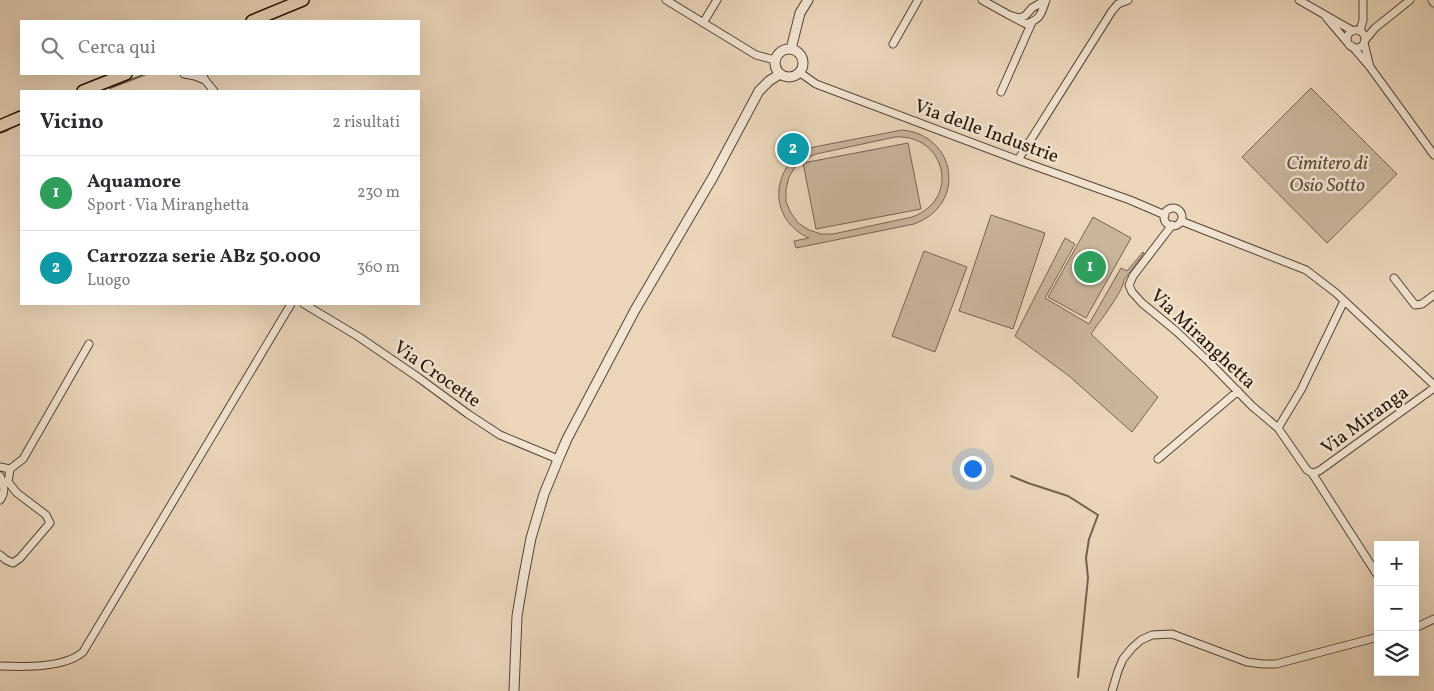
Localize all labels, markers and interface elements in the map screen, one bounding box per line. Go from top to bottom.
search box [20,20,420,75]
icon: search [38,34,66,62]
text: Cerca qui [78,35,156,61]
street label: Via delle Industrie [910,94,1062,170]
text: Vicino [40,108,104,137]
text: 2 risultati [332,112,400,134]
pin: 2 [777,130,809,168]
park label: Cimitero di Osio Sotto [1286,151,1368,199]
text: Aquamore [87,169,181,195]
text: 1 [53,182,59,204]
text: 230 m [357,182,400,204]
text: Sport · Via Miranghetta [87,195,249,217]
text: Carrozza serie ABz 50.000 [87,244,321,270]
pin: 1 [1074,248,1106,286]
text: 2 [52,257,60,279]
text: 360 m [357,257,400,279]
text: Luogo [87,270,130,292]
street label: Via Miranghetta [1144,284,1261,395]
street label: Via Crocette [388,335,486,414]
street label: Via Miranga [1316,380,1414,461]
your location [960,456,986,482]
map controls [1374,541,1419,676]
button: + [1374,541,1419,586]
button: − [1374,586,1419,631]
button: layers [1374,631,1419,676]

